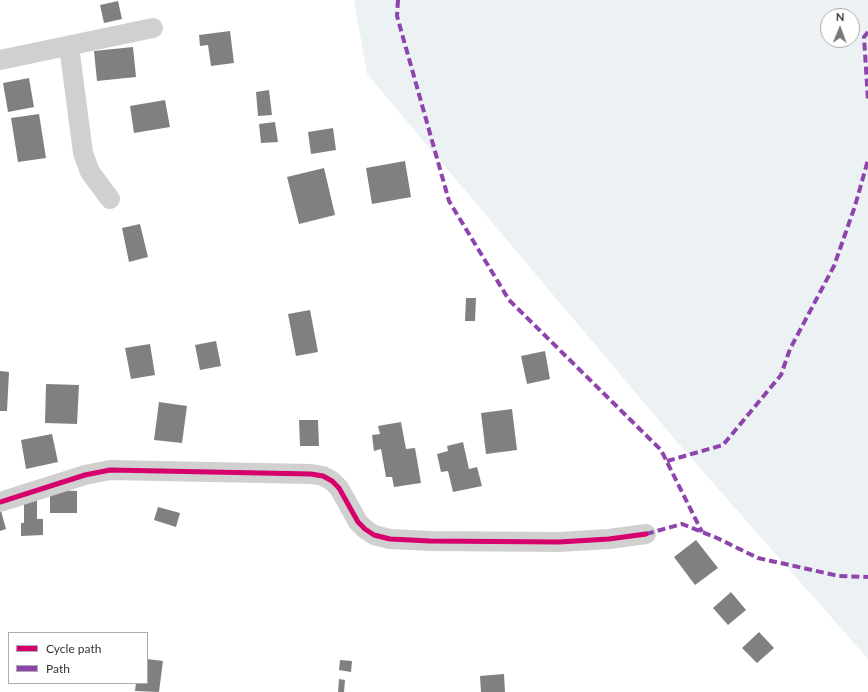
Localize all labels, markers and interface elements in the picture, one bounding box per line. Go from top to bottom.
north arrow [820,8,860,48]
text: N [836,10,845,23]
legend [8,632,148,684]
text: Cycle path [46,641,101,656]
text: Path [46,661,70,676]

